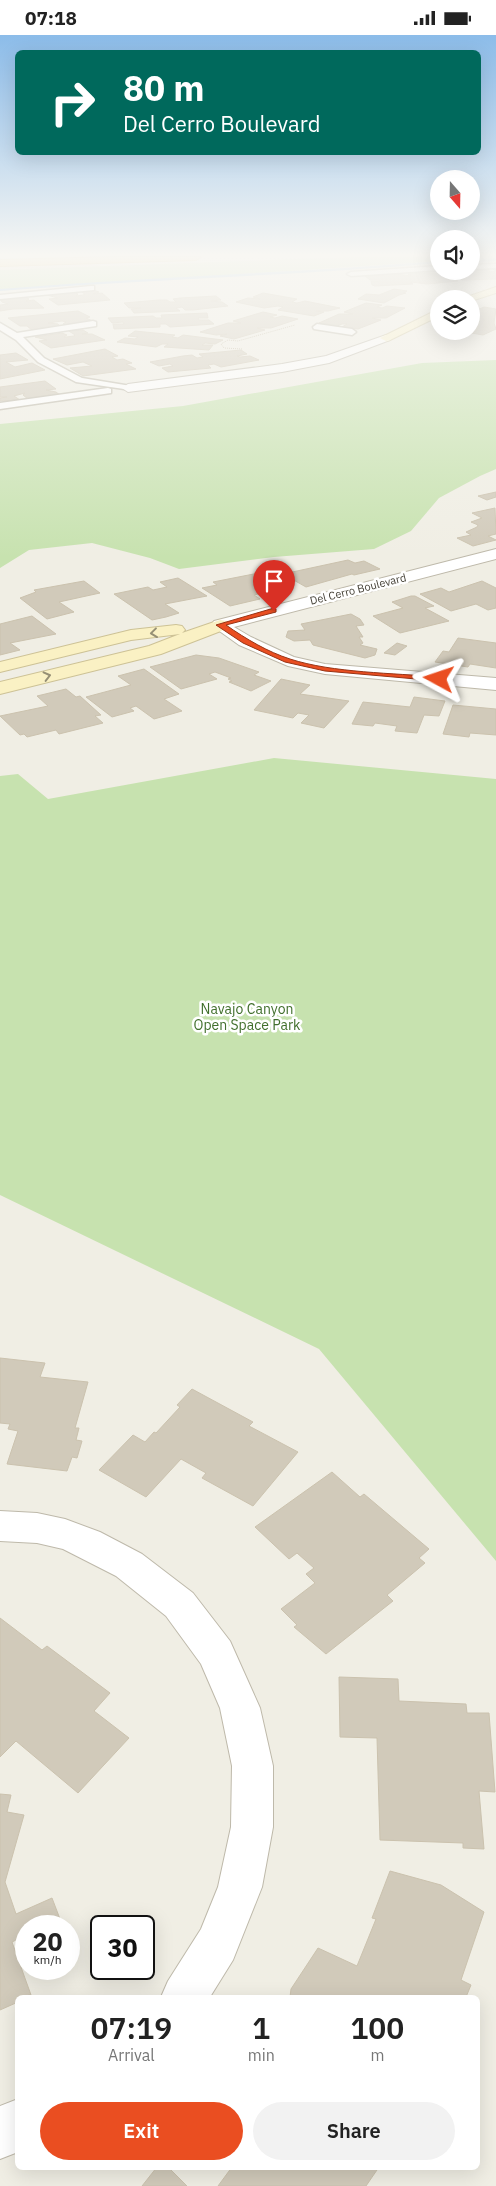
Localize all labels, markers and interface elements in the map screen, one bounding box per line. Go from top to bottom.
text: 07:18 [25,6,77,30]
text: 80 m [123,65,205,111]
icon: right [40,70,105,135]
text: Del Cerro Boulevard [123,109,320,138]
north arrow [430,170,480,220]
map controls [430,170,480,340]
button: sound [430,230,480,280]
button: layers [430,290,480,340]
pin [253,560,295,611]
icon: arrive [260,567,288,595]
street label: Del Cerro Boulevard [308,570,408,608]
one-way arrow [150,627,158,638]
position arrow [412,652,464,704]
one-way arrow [43,671,52,682]
park label: Navajo Canyon Open Space Park [194,1000,301,1034]
speed limit sign: 30 [90,1915,155,1980]
text: 20 [32,1925,63,1958]
text: km/h [33,1952,62,1967]
text: 07:19 [91,2008,172,2047]
text: 1 [252,2008,270,2047]
text: 100 [350,2008,404,2047]
text: Arrival [108,2045,155,2065]
text: min [248,2045,275,2065]
text: m [370,2045,384,2065]
button: Exit [40,2102,243,2160]
button: Share [253,2102,455,2160]

